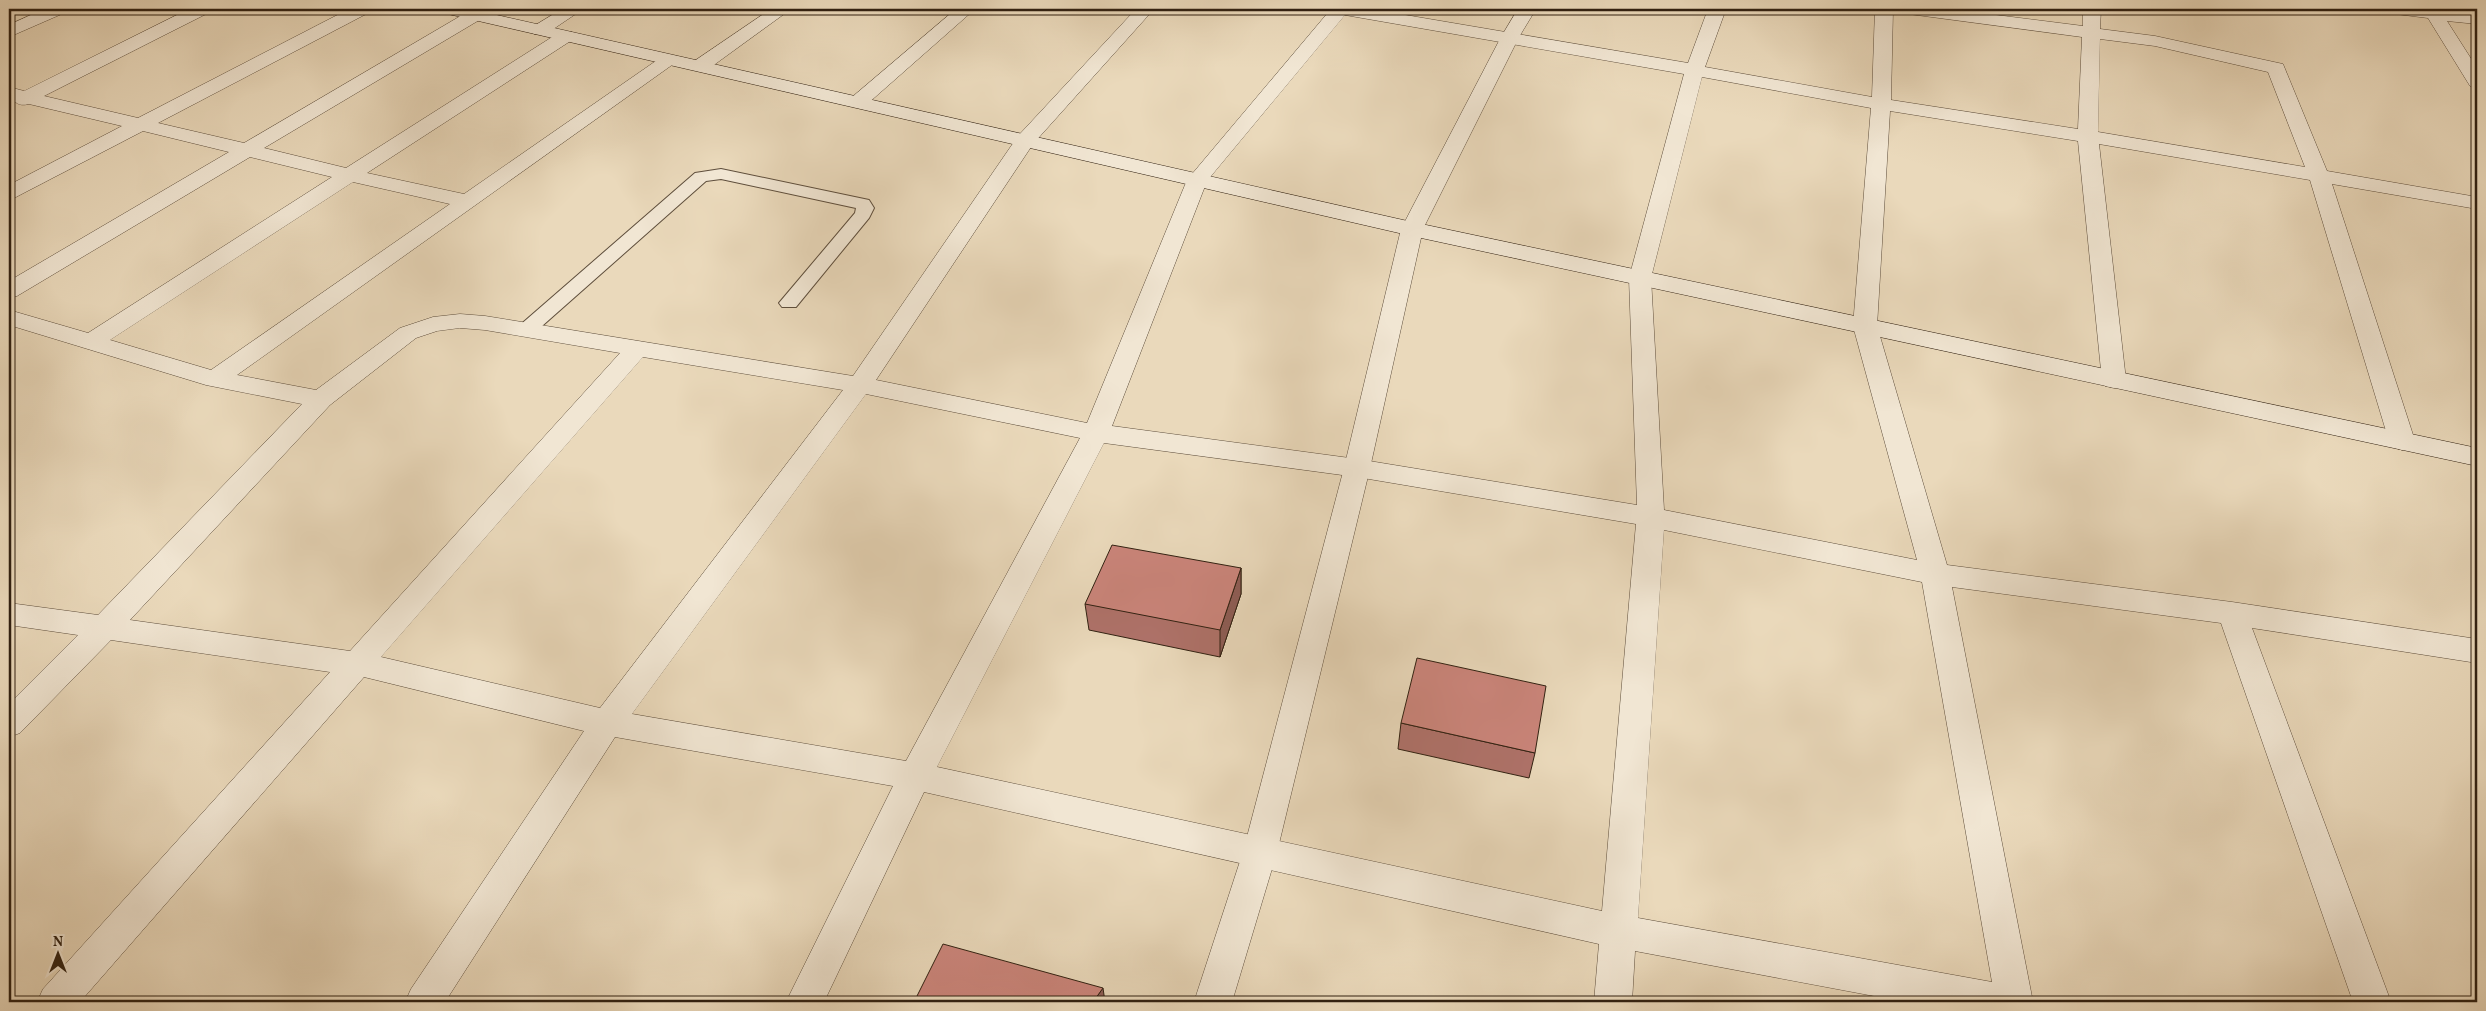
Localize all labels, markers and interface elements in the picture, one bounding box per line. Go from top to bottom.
north arrow [32,928,82,978]
text: N [53,933,63,952]

